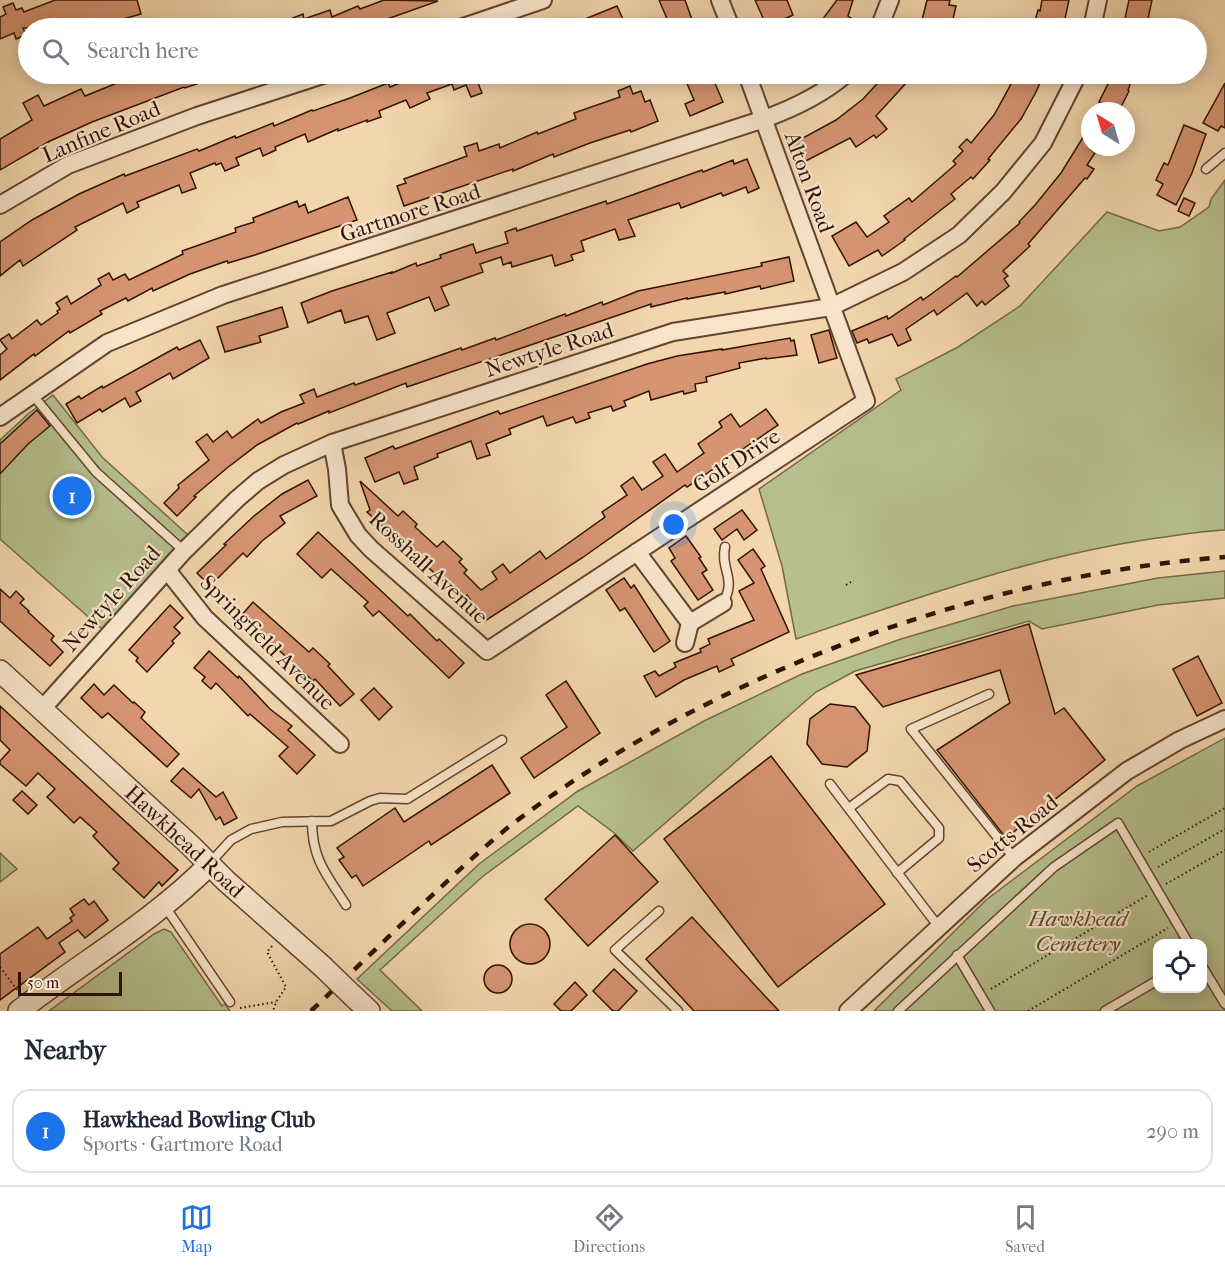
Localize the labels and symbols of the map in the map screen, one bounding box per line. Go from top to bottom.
street label: Lanfine Road [38,95,165,168]
north arrow [1081,102,1135,156]
street label: Alton Road [778,127,840,237]
street label: Gartmore Road [337,178,485,248]
street label: Newtyle Road [482,317,618,383]
street label: Golf Drive [688,423,785,499]
pin: 1 [52,474,92,518]
street label: Rosshall Avenue [363,506,493,630]
your location [659,510,688,539]
street label: Newtyle Road [57,540,167,657]
street label: Springfield Avenue [194,570,340,716]
street label: Hawkhead Road [119,780,250,904]
street label: Scotts Road [962,789,1064,878]
park label: Hawkhead Cemetery [1028,906,1130,957]
scale bar [18,969,122,996]

